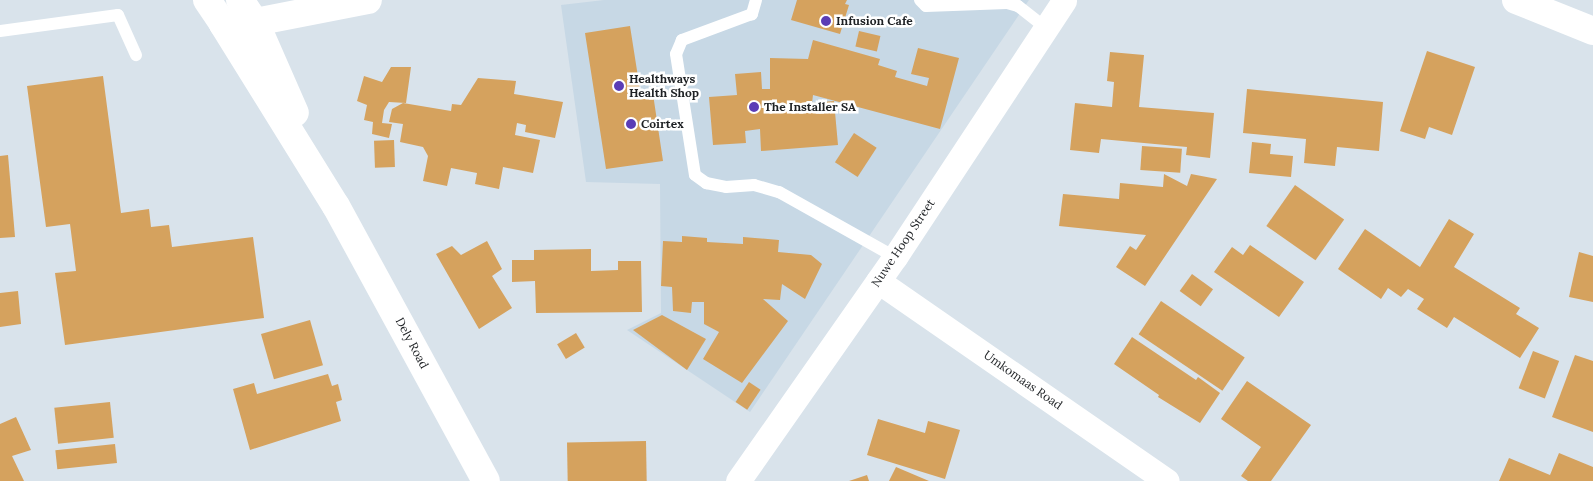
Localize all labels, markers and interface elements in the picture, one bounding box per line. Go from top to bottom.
place label: Infusion Cafe [836,14,913,28]
marker: Infusion Cafe [820,15,832,27]
place label: Healthways Health Shop [629,72,699,100]
marker: Healthways Health Shop [613,80,625,92]
place label: The Installer SA [764,100,856,114]
marker: The Installer SA [748,101,760,113]
place label: Coirtex [641,117,684,131]
marker: Coirtex [625,118,637,130]
street label: Nuwe Hoop Street [868,196,938,290]
street label: Dely Road [393,315,431,371]
street label: Umkomaas Road [981,347,1065,413]

